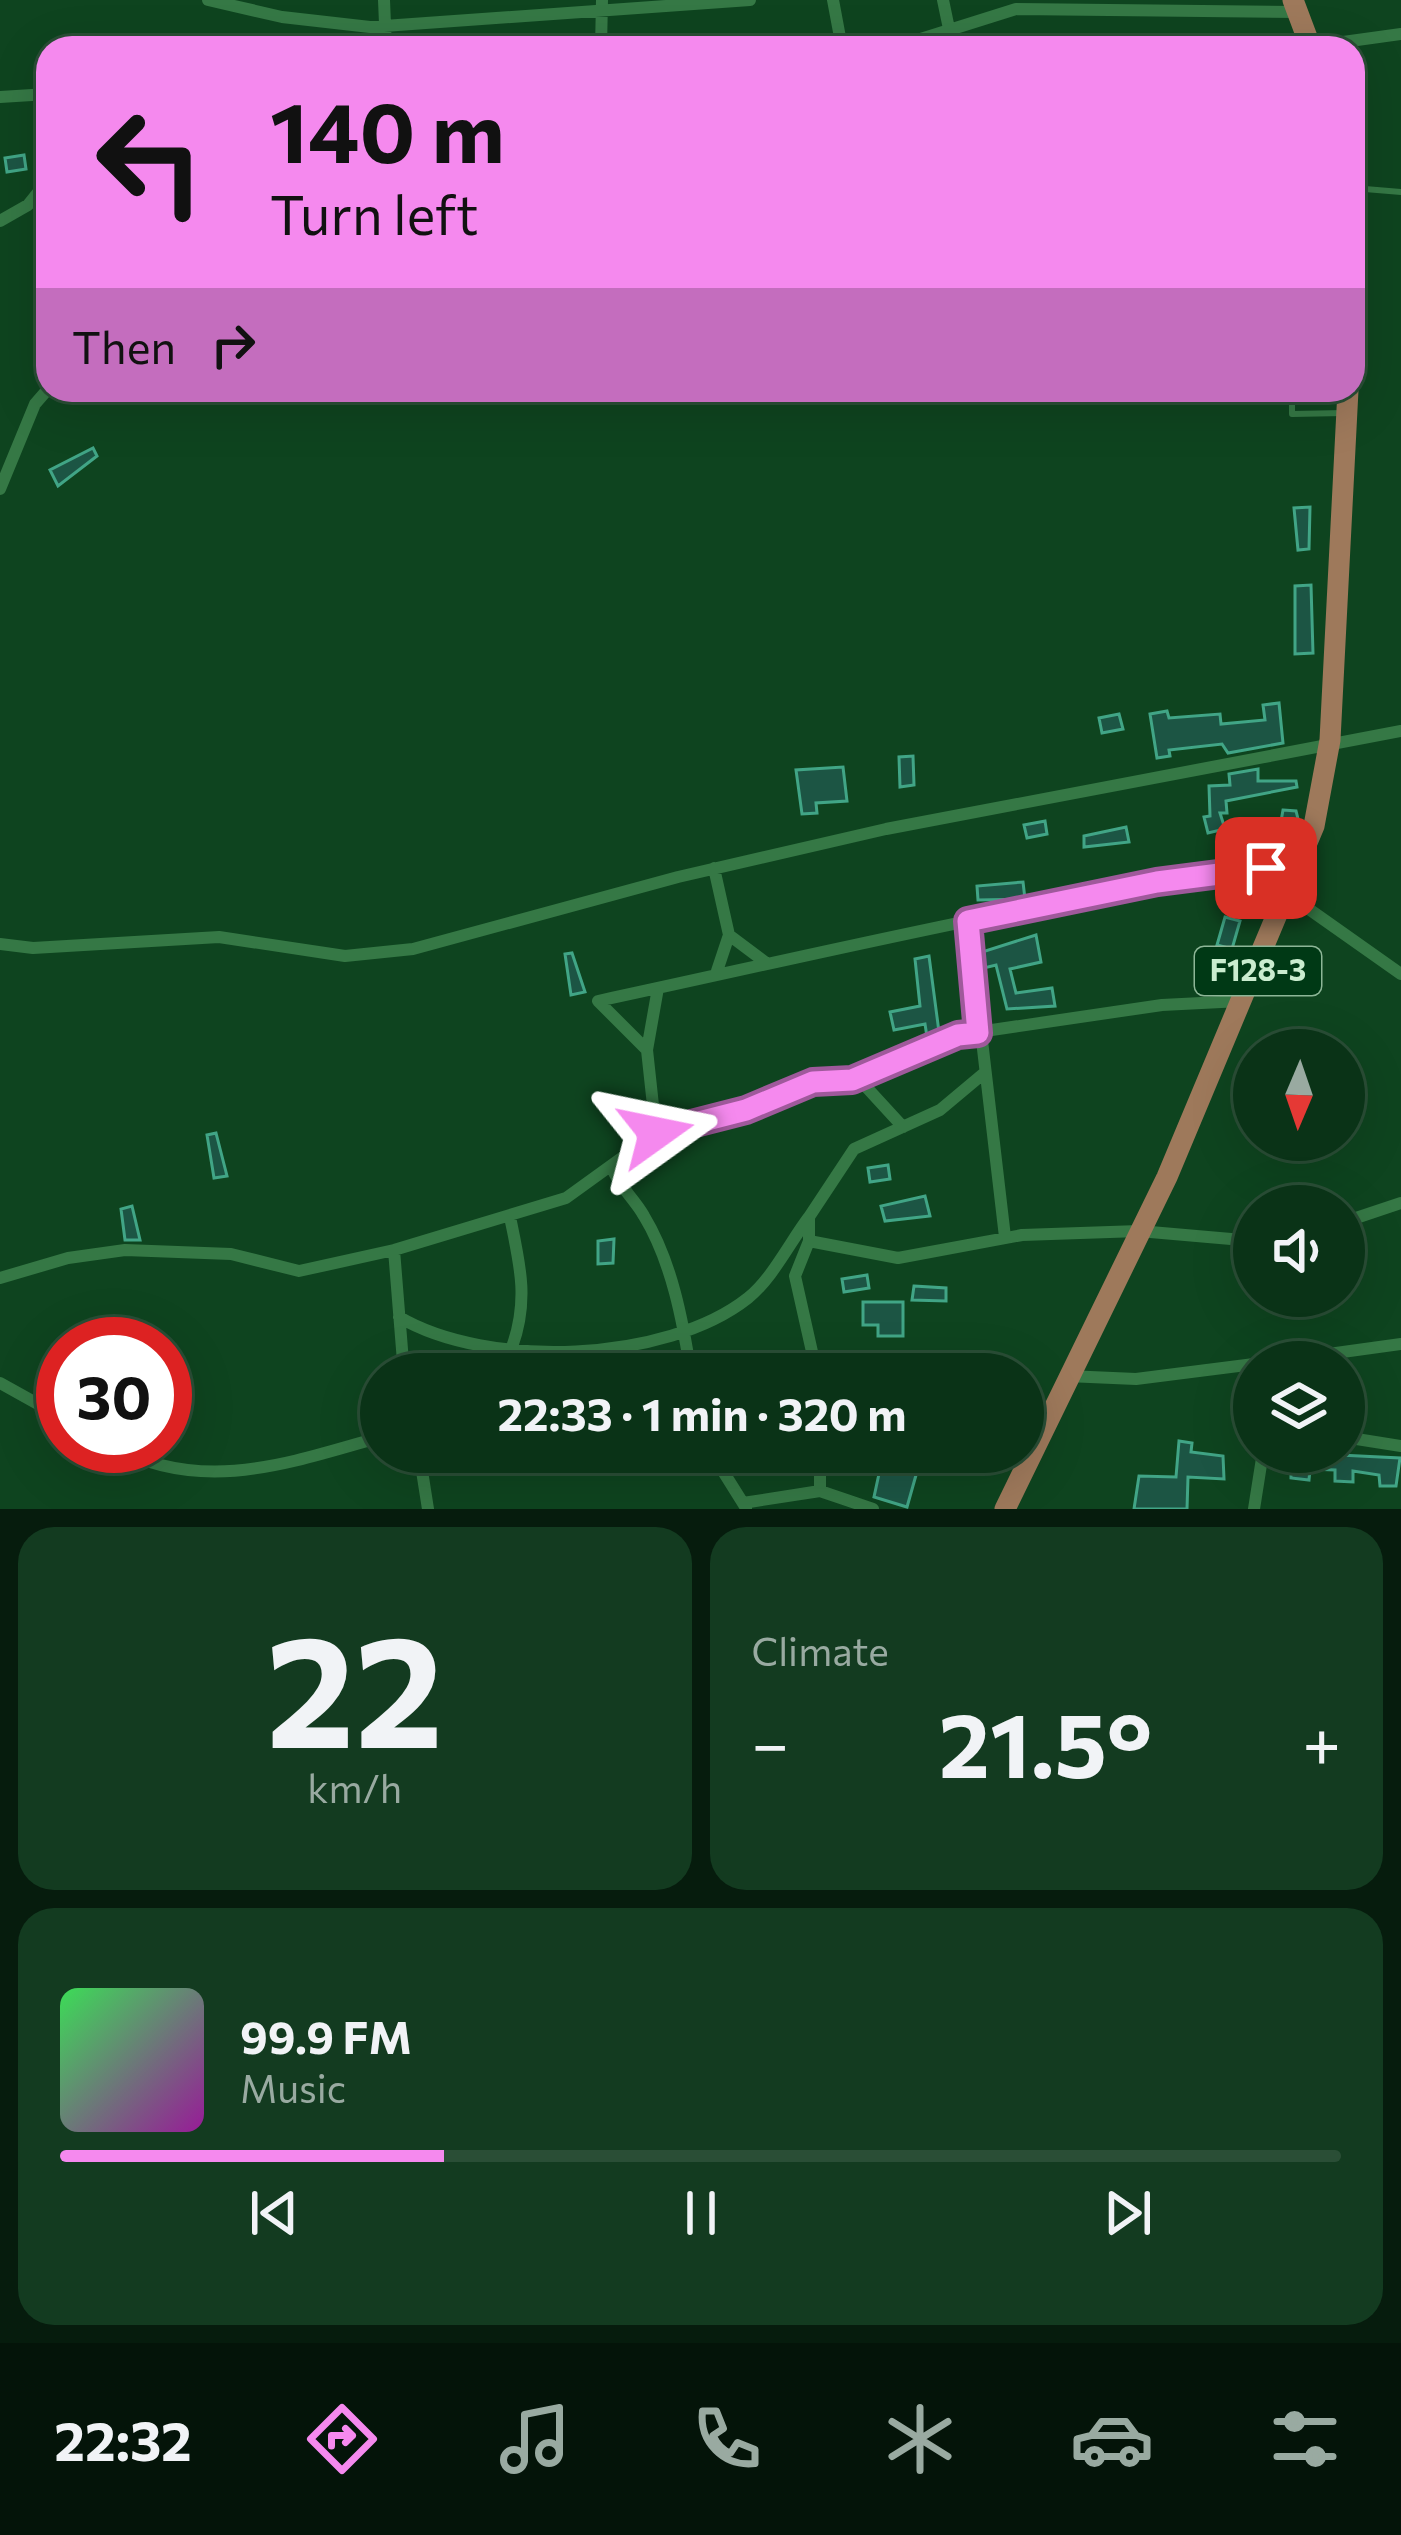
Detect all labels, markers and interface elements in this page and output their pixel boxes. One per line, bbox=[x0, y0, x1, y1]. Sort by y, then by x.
text: 140 m bbox=[270, 78, 505, 180]
icon: left bbox=[72, 84, 228, 240]
text: Turn left bbox=[270, 180, 478, 246]
icon: right bbox=[200, 312, 266, 378]
text: Then bbox=[72, 318, 176, 373]
pin bbox=[1215, 817, 1317, 919]
icon: arrive bbox=[1233, 835, 1299, 901]
road number: F128-3 bbox=[1195, 947, 1321, 995]
north arrow bbox=[1233, 1029, 1365, 1161]
map controls bbox=[1233, 1029, 1365, 1473]
position arrow bbox=[593, 1070, 719, 1196]
button: sound bbox=[1233, 1185, 1365, 1317]
speed limit sign: 30 bbox=[36, 1317, 192, 1473]
button: layers bbox=[1233, 1341, 1365, 1473]
text: 22:33 · 1 min · 320 m bbox=[497, 1385, 907, 1440]
text: 22 bbox=[266, 1589, 444, 1780]
text: Climate bbox=[752, 1626, 889, 1674]
text: 21.5° bbox=[939, 1686, 1152, 1797]
text: − bbox=[752, 1701, 789, 1782]
text: + bbox=[1302, 1701, 1341, 1782]
text: km/h bbox=[307, 1763, 402, 1811]
text: 99.9 FM bbox=[240, 2008, 412, 2063]
text: Music bbox=[240, 2063, 346, 2111]
icon: previous bbox=[241, 2180, 307, 2246]
icon: pause bbox=[668, 2180, 734, 2246]
icon: next bbox=[1095, 2180, 1161, 2246]
icon: directions bbox=[300, 2397, 384, 2481]
icon: music bbox=[493, 2397, 577, 2481]
icon: phone bbox=[685, 2397, 769, 2481]
icon: climate bbox=[878, 2397, 962, 2481]
icon: car bbox=[1070, 2397, 1154, 2481]
icon: filters bbox=[1263, 2397, 1347, 2481]
text: 22:32 bbox=[54, 2406, 192, 2472]

